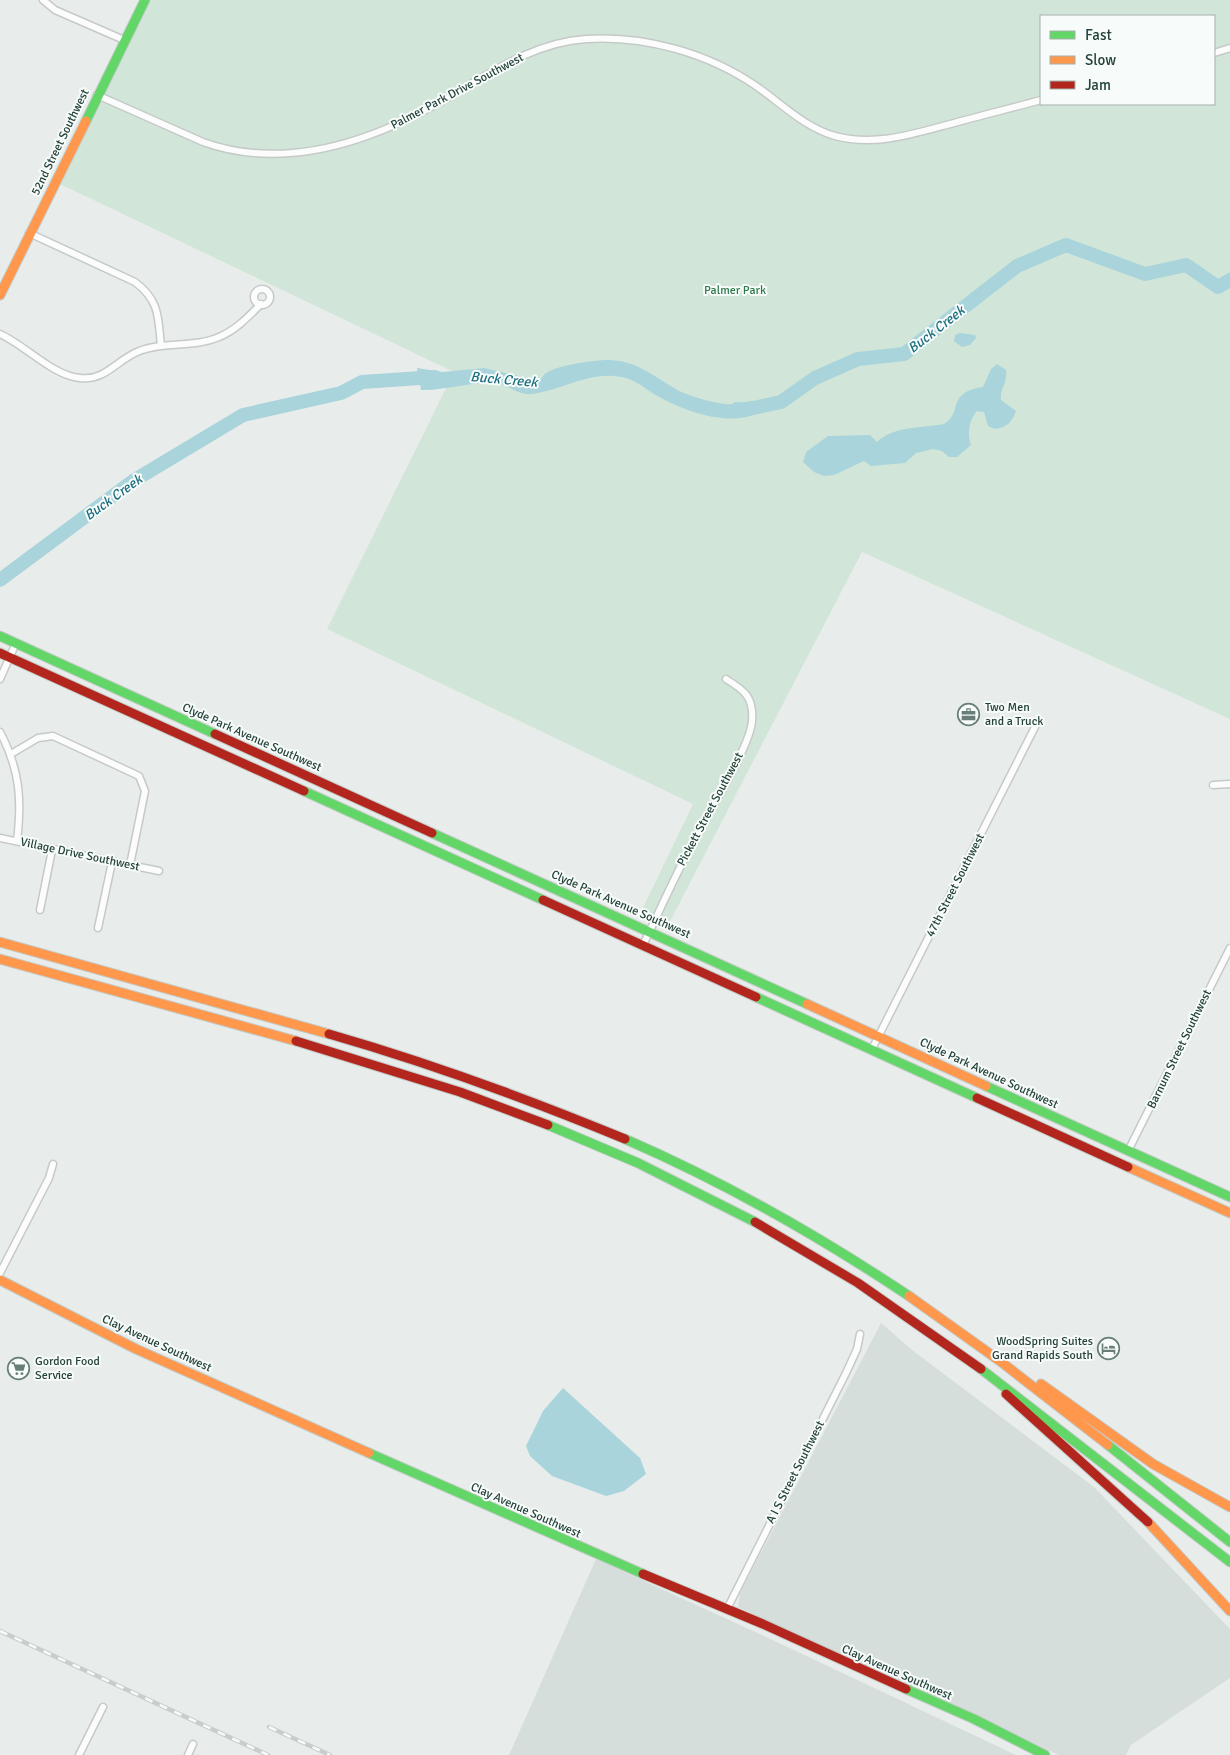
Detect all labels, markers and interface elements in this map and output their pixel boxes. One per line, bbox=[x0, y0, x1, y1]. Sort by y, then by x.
legend bbox=[1040, 15, 1215, 105]
text: Fast bbox=[1085, 26, 1112, 44]
street label: Palmer Park Drive Southwest bbox=[388, 50, 526, 133]
text: Slow bbox=[1085, 51, 1116, 69]
text: Jam bbox=[1085, 76, 1111, 94]
street label: 52nd Street Southwest bbox=[28, 87, 93, 198]
park label: Palmer Park bbox=[704, 283, 766, 298]
water label: Buck Creek bbox=[905, 301, 970, 357]
water label: Buck Creek bbox=[470, 368, 540, 391]
water label: Buck Creek bbox=[81, 470, 147, 524]
street label: Clyde Park Avenue Southwest bbox=[180, 700, 324, 775]
place label: Two Men and a Truck bbox=[985, 700, 1043, 729]
office icon: Two Men and a Truck bbox=[957, 702, 981, 726]
street label: Pickett Street Southwest bbox=[674, 750, 747, 869]
street label: 47th Street Southwest bbox=[923, 831, 988, 940]
street label: Village Drive Southwest bbox=[19, 835, 141, 874]
street label: Clyde Park Avenue Southwest bbox=[549, 867, 693, 942]
street label: Barnum Street Southwest bbox=[1144, 987, 1215, 1111]
street label: Clyde Park Avenue Southwest bbox=[917, 1035, 1060, 1112]
street label: Clay Avenue Southwest bbox=[100, 1311, 214, 1375]
place label: WoodSpring Suites Grand Rapids South bbox=[992, 1334, 1093, 1363]
hotel icon: WoodSpring Suites Grand Rapids South bbox=[1097, 1336, 1121, 1360]
place label: Gordon Food Service bbox=[35, 1354, 100, 1383]
supermarket icon: Gordon Food Service bbox=[7, 1356, 31, 1380]
street label: A I S Street Southwest bbox=[763, 1418, 828, 1526]
street label: Clay Avenue Southwest bbox=[468, 1479, 583, 1542]
street label: Clay Avenue Southwest bbox=[839, 1641, 954, 1704]

